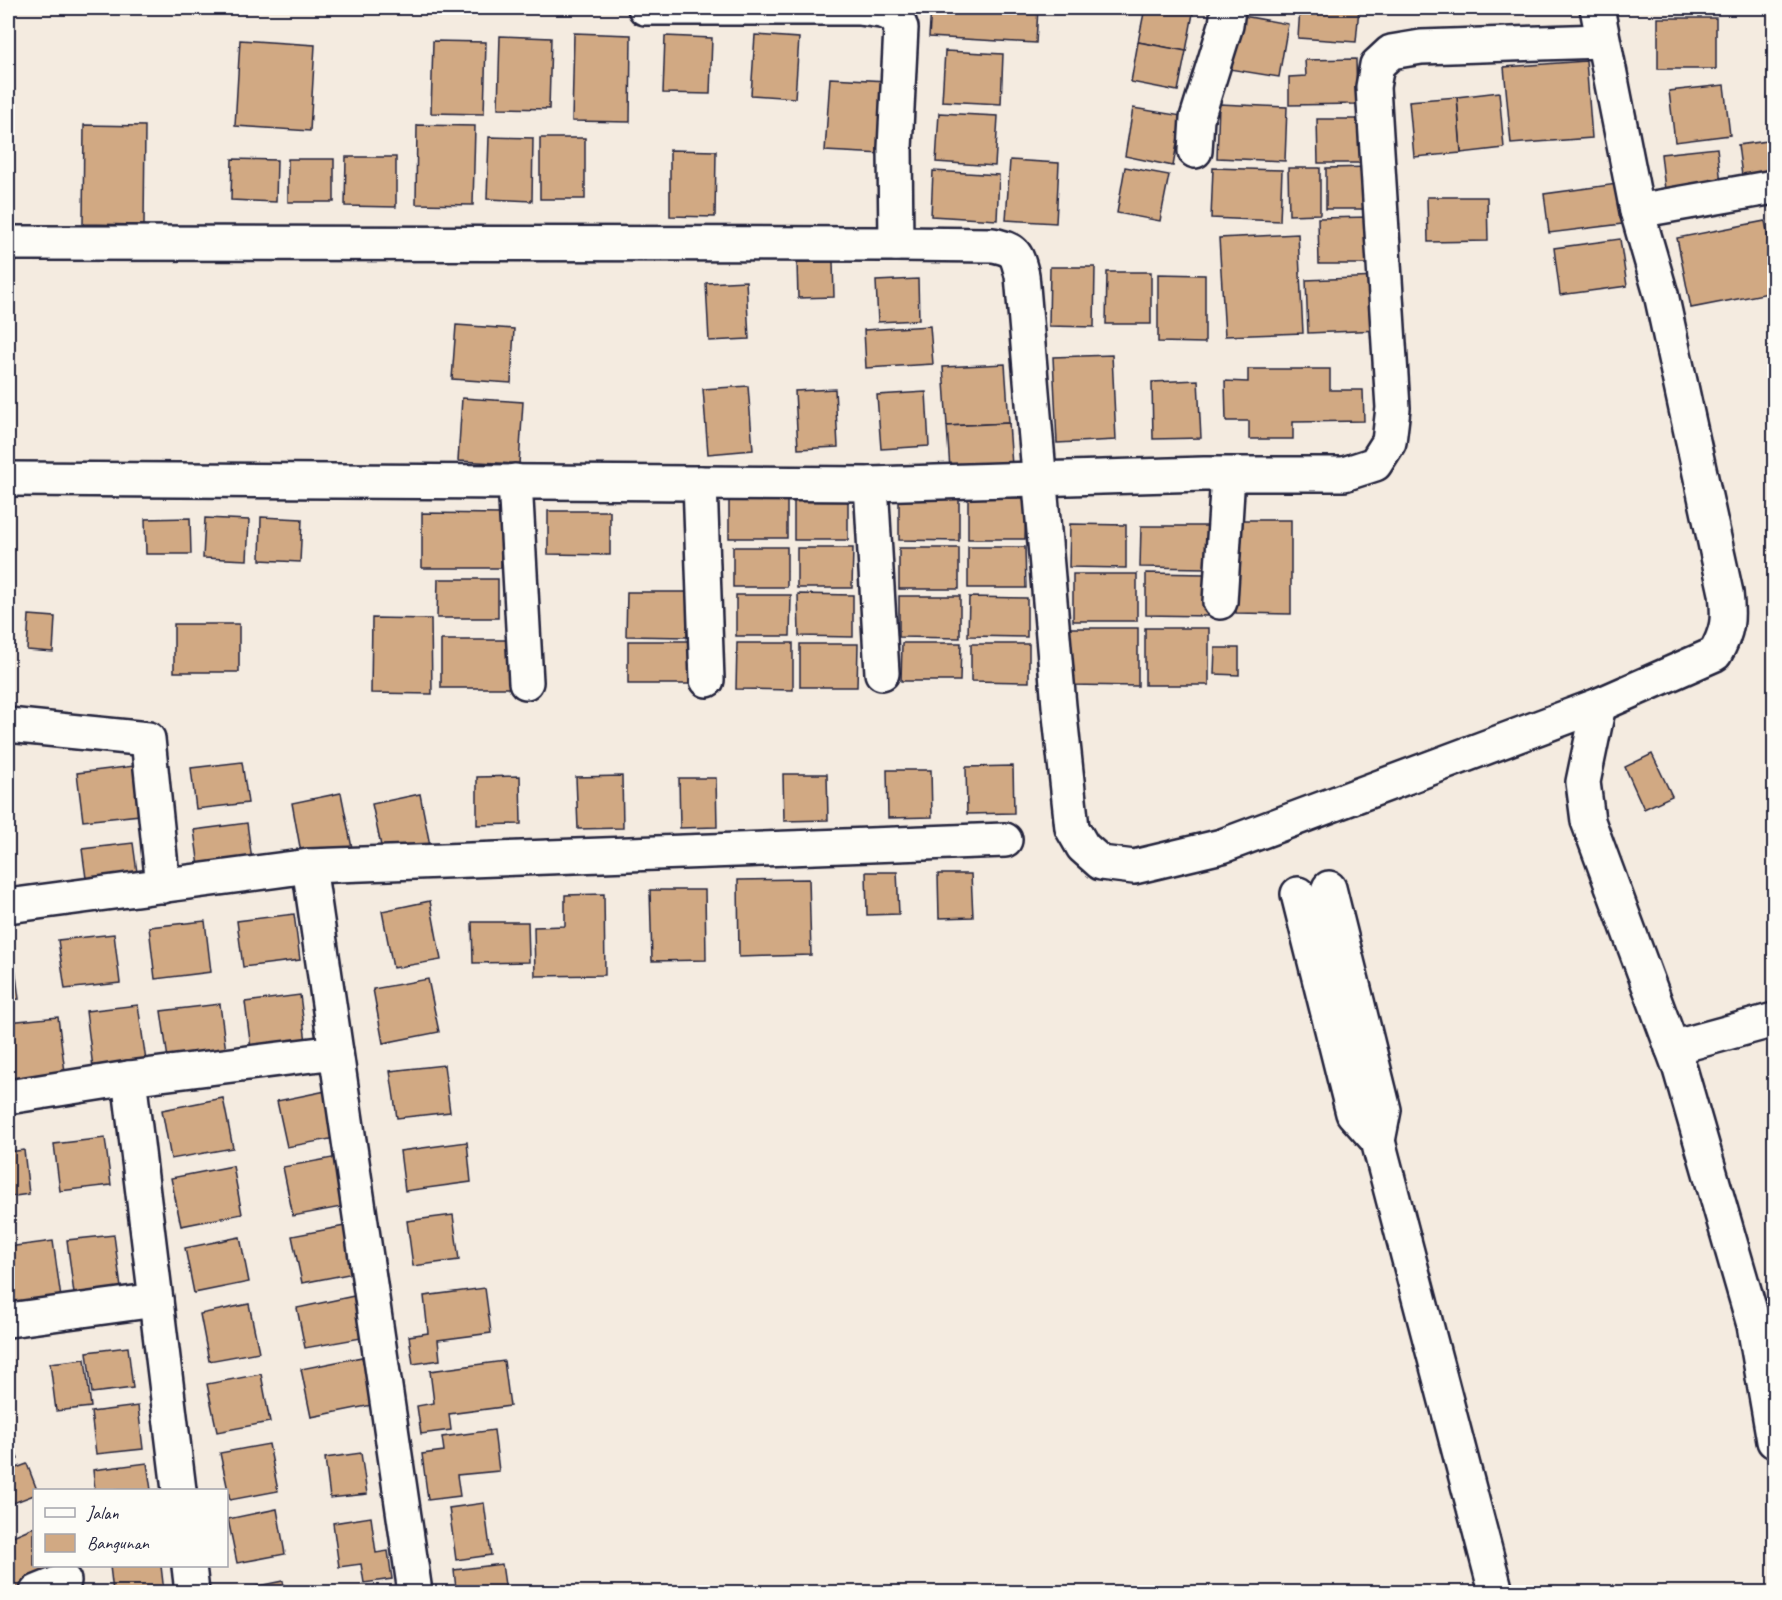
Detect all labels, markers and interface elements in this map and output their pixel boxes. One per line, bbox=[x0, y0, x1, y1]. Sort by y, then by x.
legend bbox=[33, 1489, 228, 1567]
text: Jalan bbox=[86, 1502, 119, 1524]
text: Bangunan bbox=[87, 1532, 150, 1554]

